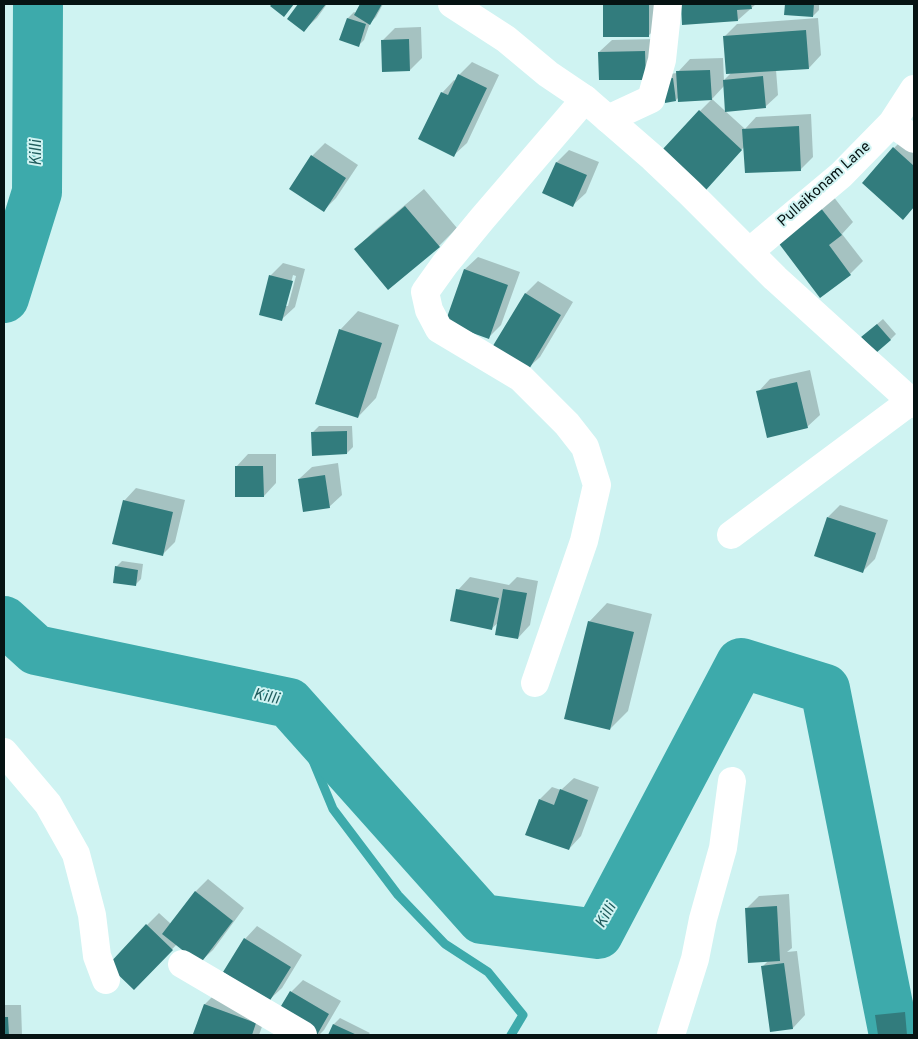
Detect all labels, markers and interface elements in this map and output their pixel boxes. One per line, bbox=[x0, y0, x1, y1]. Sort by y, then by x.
street label: Pullaikonam Lane bbox=[775, 138, 875, 232]
water label: Killi bbox=[28, 140, 48, 166]
water label: Killi bbox=[251, 686, 281, 710]
water label: Killi bbox=[592, 900, 622, 932]

